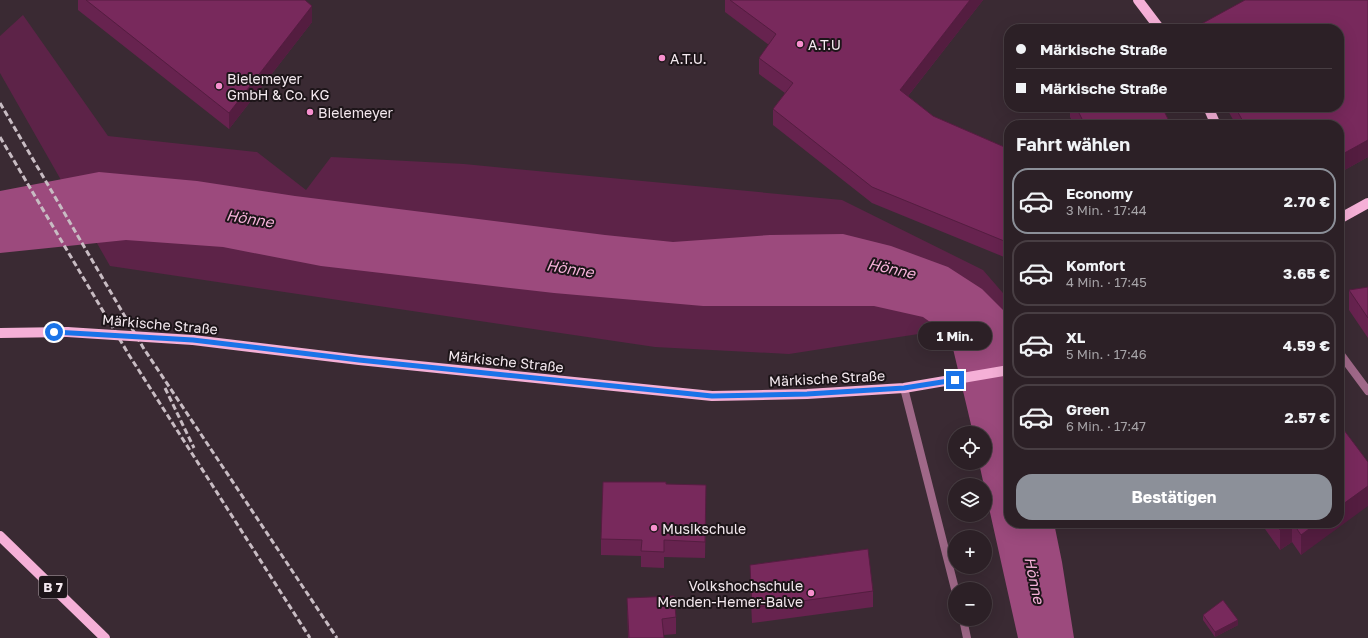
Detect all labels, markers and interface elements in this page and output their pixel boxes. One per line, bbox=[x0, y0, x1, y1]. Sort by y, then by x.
place label: A.T.U bbox=[808, 36, 841, 53]
marker: A.T.U bbox=[795, 39, 805, 49]
text: Märkische Straße bbox=[1040, 40, 1167, 58]
place label: A.T.U. bbox=[670, 50, 707, 67]
marker: A.T.U. bbox=[657, 53, 667, 63]
place label: Bielemeyer GmbH & Co. KG bbox=[227, 70, 330, 103]
text: Märkische Straße bbox=[1040, 79, 1167, 97]
marker: Bielemeyer GmbH & Co. KG bbox=[214, 81, 224, 91]
place label: Bielemeyer bbox=[318, 104, 394, 121]
marker: Bielemeyer bbox=[305, 107, 315, 117]
text: Fahrt wählen bbox=[1016, 133, 1130, 155]
icon: car bbox=[1018, 183, 1054, 219]
text: Economy bbox=[1066, 184, 1133, 202]
text: 2.70 € bbox=[1284, 192, 1330, 210]
text: 3 Min. · 17:44 bbox=[1066, 202, 1147, 218]
water label: Hönne bbox=[225, 205, 276, 231]
water label: Hönne bbox=[867, 254, 918, 282]
water label: Hönne bbox=[545, 255, 596, 281]
icon: car bbox=[1018, 255, 1054, 291]
text: Komfort bbox=[1066, 256, 1125, 274]
text: 3.65 € bbox=[1283, 264, 1330, 282]
text: 4 Min. · 17:45 bbox=[1066, 274, 1147, 290]
street label: Märkische Straße bbox=[101, 310, 219, 338]
callout: 1 Min. bbox=[918, 322, 992, 350]
route start bbox=[45, 323, 63, 341]
icon: car bbox=[1018, 327, 1054, 363]
text: 1 Min. bbox=[936, 328, 974, 344]
text: XL bbox=[1066, 328, 1085, 346]
text: 4.59 € bbox=[1283, 336, 1330, 354]
street label: Märkische Straße bbox=[447, 346, 565, 376]
text: 5 Min. · 17:46 bbox=[1066, 346, 1147, 362]
street label: Märkische Straße bbox=[769, 366, 885, 390]
route end bbox=[946, 371, 964, 389]
icon: car bbox=[1018, 399, 1054, 435]
text: Green bbox=[1066, 400, 1109, 418]
text: 2.57 € bbox=[1284, 408, 1330, 426]
text: 6 Min. · 17:47 bbox=[1066, 418, 1146, 434]
map controls bbox=[948, 426, 992, 626]
button: locate bbox=[948, 426, 992, 470]
button: Bestätigen bbox=[1016, 474, 1332, 520]
button: layers bbox=[948, 478, 992, 522]
place label: Musikschule bbox=[662, 520, 746, 537]
marker: Musikschule bbox=[649, 523, 659, 533]
button: + bbox=[948, 530, 992, 574]
water label: Hönne bbox=[1021, 555, 1049, 606]
road number: B 7 bbox=[39, 576, 67, 598]
place label: Volkshochschule Menden-Hemer-Balve bbox=[657, 577, 803, 610]
button: − bbox=[948, 582, 992, 626]
marker: Volkshochschule Menden-Hemer-Balve bbox=[806, 588, 816, 598]

